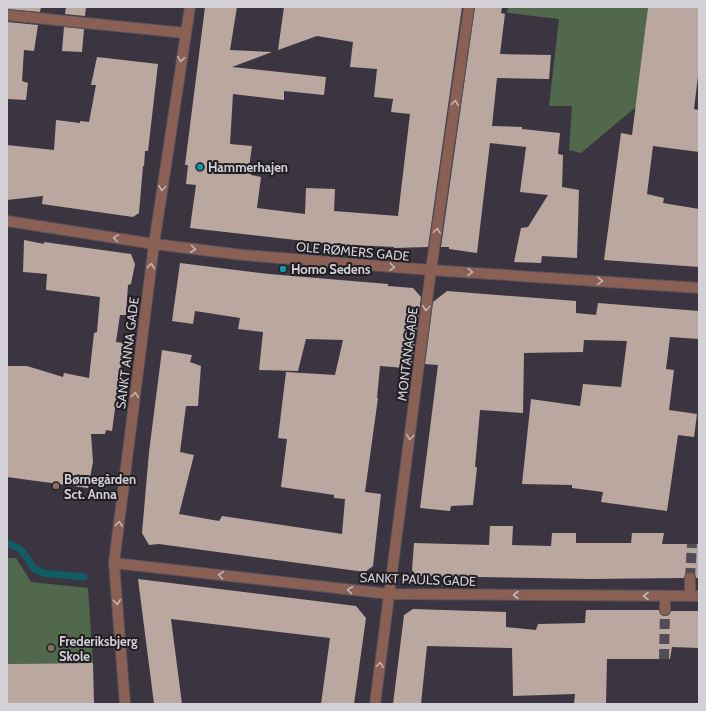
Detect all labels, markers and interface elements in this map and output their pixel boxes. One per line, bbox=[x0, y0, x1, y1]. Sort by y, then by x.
one-way arrow bbox=[177, 56, 186, 62]
one-way arrow bbox=[450, 99, 459, 106]
place label: Hammerhajen bbox=[208, 159, 288, 175]
marker: Hammerhajen bbox=[195, 162, 205, 172]
one-way arrow bbox=[158, 185, 167, 191]
one-way arrow bbox=[432, 228, 441, 234]
one-way arrow bbox=[113, 234, 119, 243]
street label: OLE RØMERS GADE bbox=[296, 238, 410, 264]
one-way arrow bbox=[190, 244, 196, 253]
place label: Homo Sedens bbox=[291, 261, 371, 277]
one-way arrow bbox=[389, 262, 395, 271]
one-way arrow bbox=[146, 263, 155, 269]
marker: Homo Sedens bbox=[278, 264, 288, 274]
one-way arrow bbox=[467, 268, 473, 277]
one-way arrow bbox=[597, 277, 603, 286]
street label: SANKT ANNA GADE bbox=[112, 296, 142, 410]
one-way arrow bbox=[422, 305, 431, 312]
street label: MONTANAGADE bbox=[393, 306, 421, 402]
one-way arrow bbox=[130, 392, 139, 398]
one-way arrow bbox=[406, 434, 415, 440]
place label: Børnegården Sct. Anna bbox=[64, 471, 136, 502]
marker: Børnegården Sct. Anna bbox=[51, 481, 61, 491]
one-way arrow bbox=[114, 521, 123, 527]
street label: SANKT PAULS GADE bbox=[359, 569, 477, 589]
one-way arrow bbox=[218, 571, 224, 580]
one-way arrow bbox=[347, 586, 353, 595]
one-way arrow bbox=[513, 591, 519, 599]
one-way arrow bbox=[643, 592, 649, 600]
one-way arrow bbox=[113, 598, 122, 605]
place label: Frederiksbjerg Skole bbox=[59, 633, 138, 664]
marker: Frederiksbjerg Skole bbox=[46, 643, 56, 653]
one-way arrow bbox=[375, 662, 384, 668]

